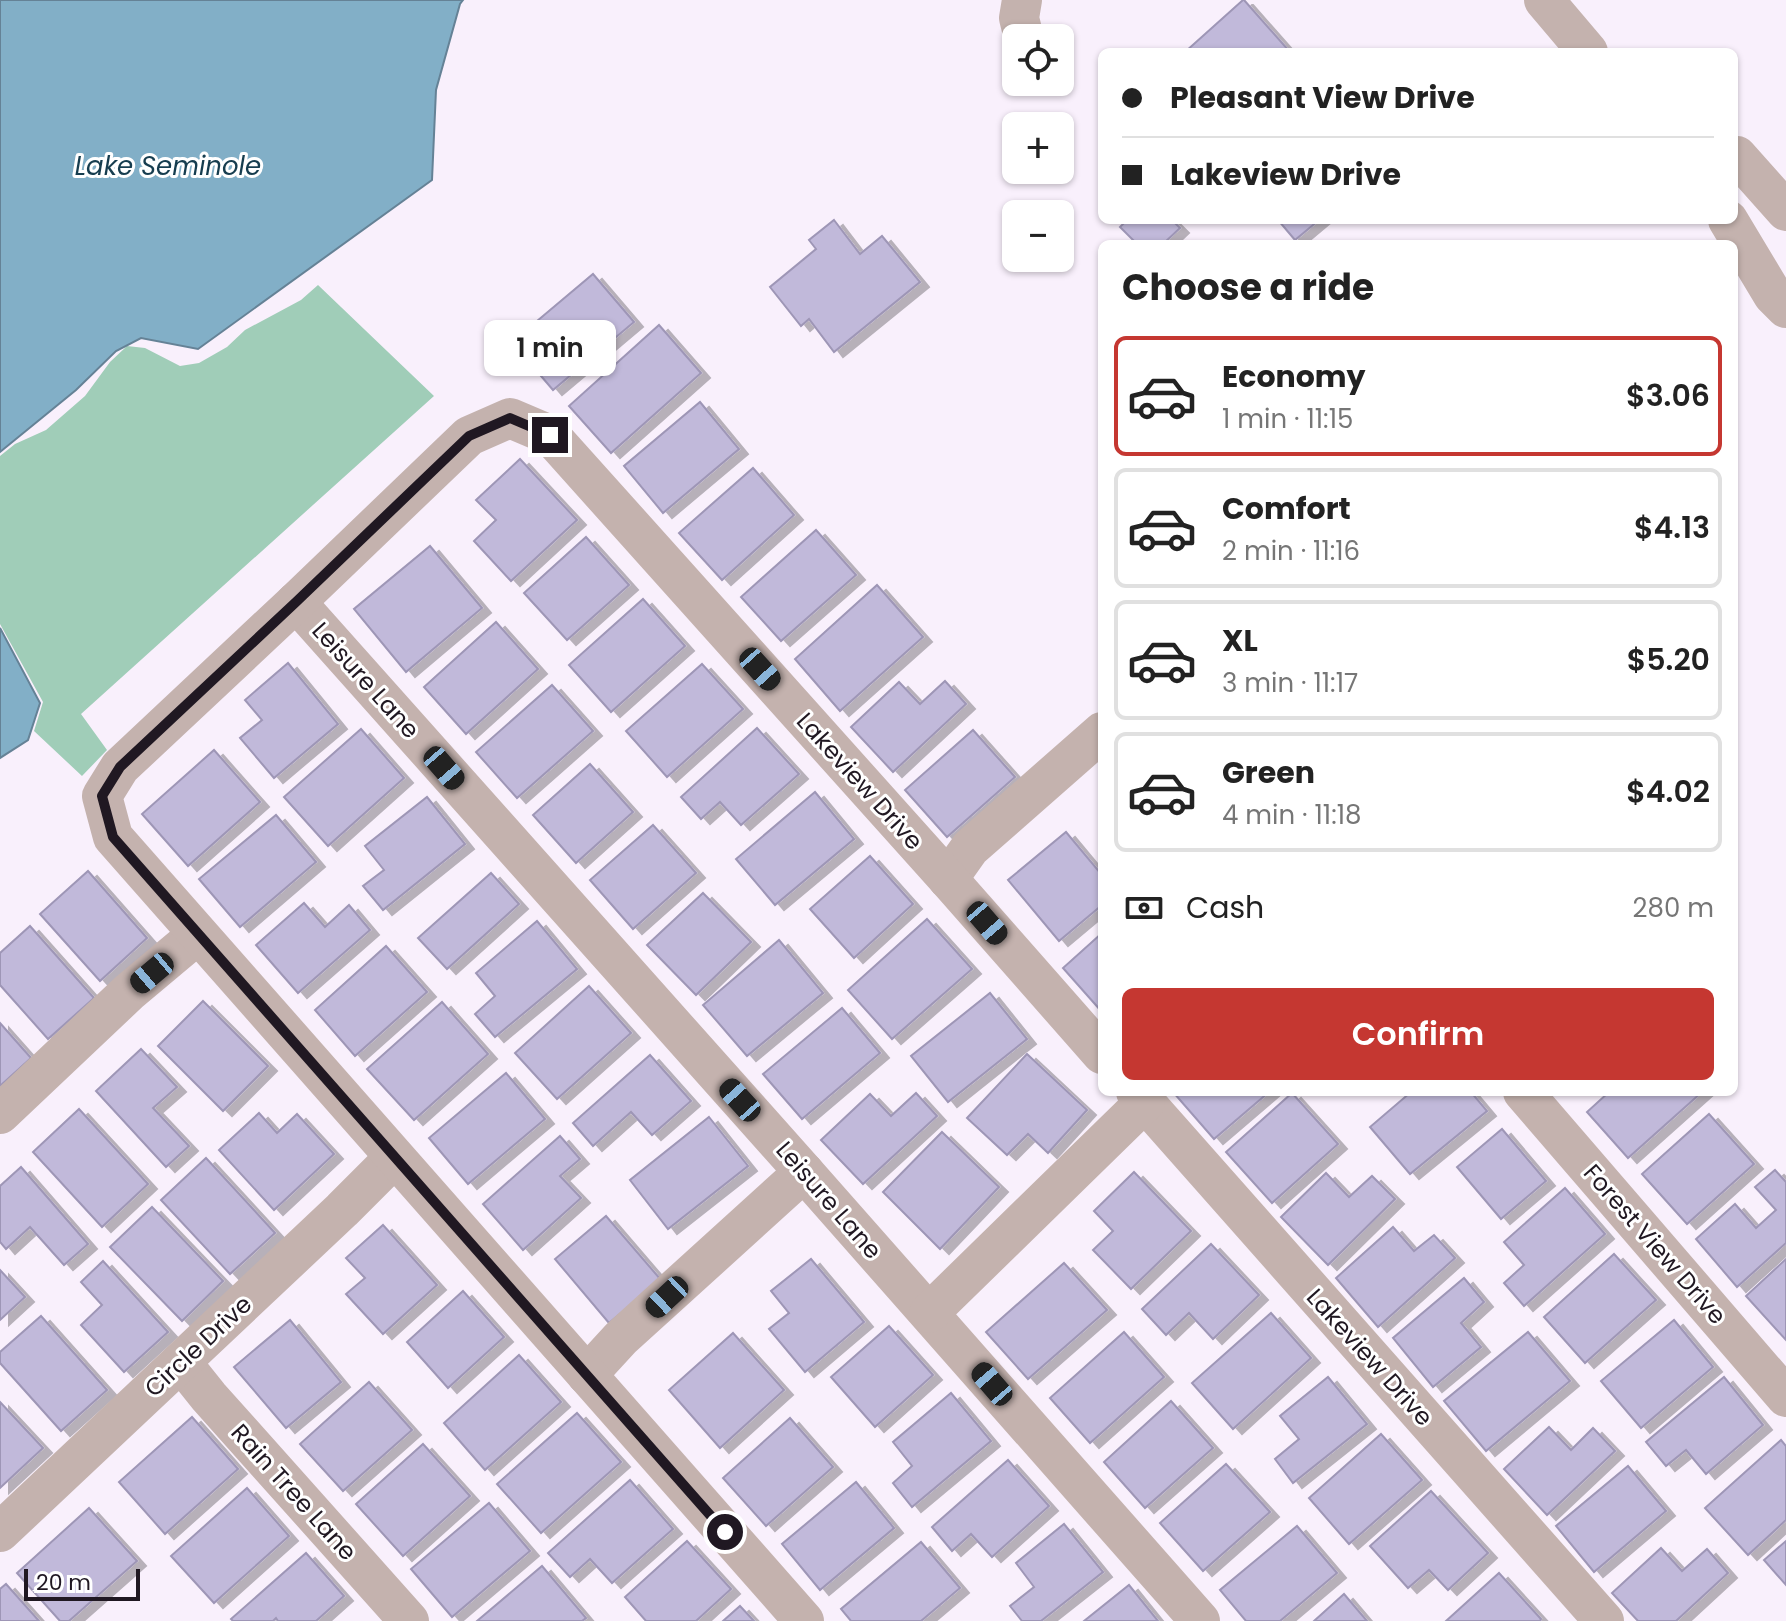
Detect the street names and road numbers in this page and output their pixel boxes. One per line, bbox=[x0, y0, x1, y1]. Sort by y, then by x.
street label: Leisure Lane bbox=[305, 615, 427, 745]
street label: Lakeview Drive bbox=[789, 705, 931, 857]
street label: Leisure Lane bbox=[769, 1134, 889, 1266]
street label: Forest View Drive bbox=[1576, 1157, 1734, 1331]
street label: Lakeview Drive bbox=[1299, 1281, 1441, 1433]
street label: Circle Drive bbox=[137, 1288, 259, 1404]
street label: Rain Tree Lane bbox=[224, 1417, 364, 1567]

